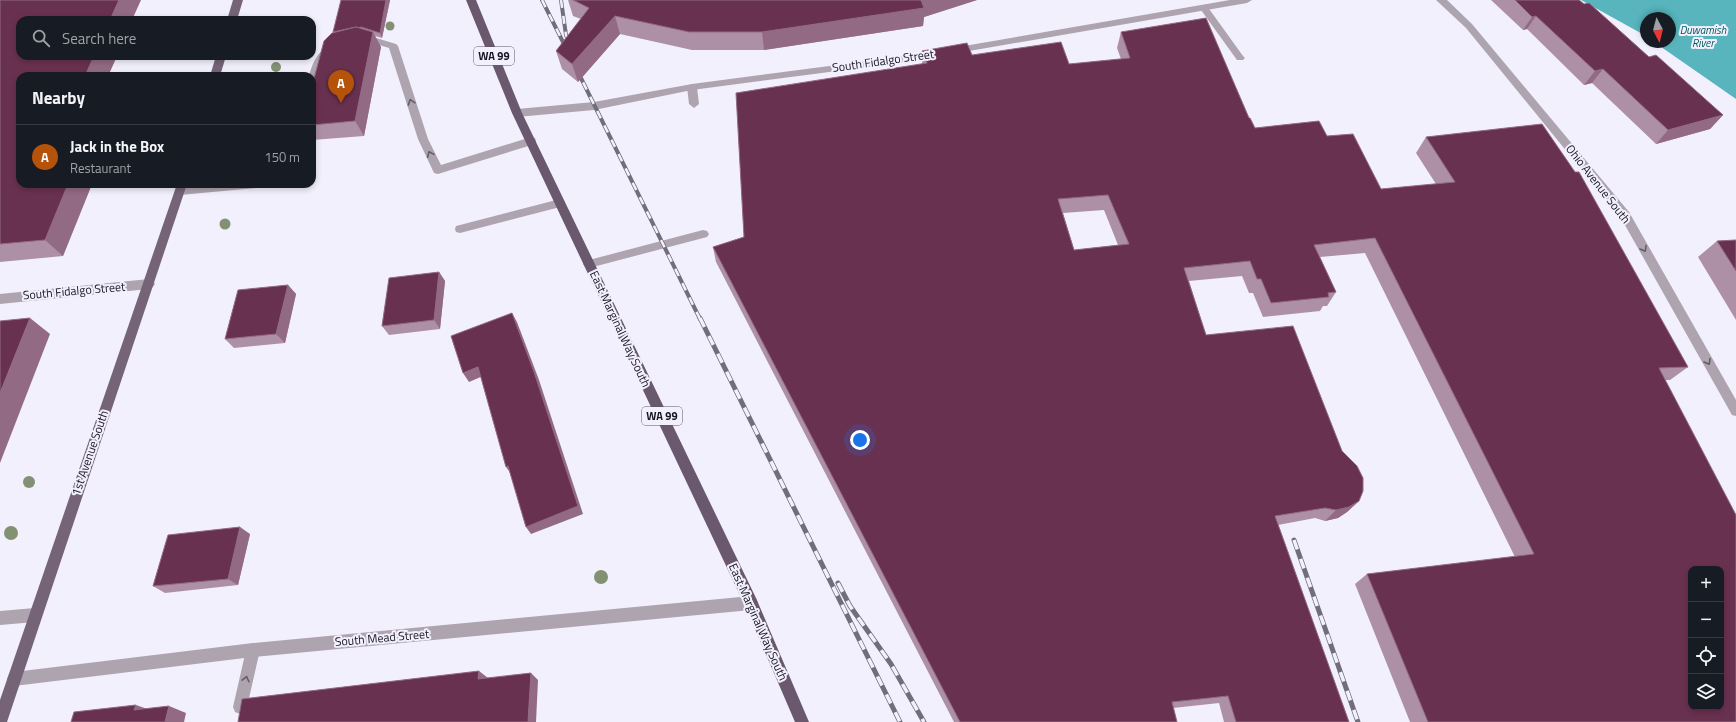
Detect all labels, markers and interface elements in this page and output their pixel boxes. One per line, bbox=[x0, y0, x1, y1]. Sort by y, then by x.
north arrow bbox=[1640, 12, 1676, 48]
search box bbox=[16, 16, 316, 60]
water label: Duwamish River bbox=[1680, 22, 1727, 51]
icon: search bbox=[30, 27, 52, 49]
text: Search here bbox=[62, 27, 136, 50]
street label: South Fidalgo Street bbox=[831, 44, 936, 77]
road number: WA 99 bbox=[474, 47, 514, 65]
pin: A bbox=[328, 70, 354, 103]
text: Nearby bbox=[32, 85, 85, 111]
one-way arrow bbox=[407, 98, 416, 105]
text: Jack in the Box bbox=[70, 135, 164, 158]
street label: Ohio Avenue South bbox=[1561, 140, 1635, 227]
text: A bbox=[41, 147, 49, 167]
text: 150 m bbox=[264, 147, 300, 167]
one-way arrow bbox=[427, 151, 435, 158]
text: Restaurant bbox=[70, 158, 131, 178]
one-way arrow bbox=[1639, 245, 1646, 252]
street label: East Marginal Way South bbox=[585, 267, 656, 390]
street label: South Fidalgo Street bbox=[22, 276, 127, 304]
one-way arrow bbox=[1704, 358, 1711, 365]
road number: WA 99 bbox=[642, 407, 682, 425]
street label: 1st Avenue South bbox=[66, 408, 113, 498]
your location bbox=[850, 430, 870, 450]
street label: East Marginal Way South bbox=[724, 560, 793, 683]
map controls bbox=[1688, 566, 1724, 710]
button: + bbox=[1688, 566, 1724, 602]
button: − bbox=[1688, 602, 1724, 638]
street label: South Mead Street bbox=[334, 624, 431, 651]
button: locate bbox=[1688, 638, 1724, 674]
button: layers bbox=[1688, 674, 1724, 710]
one-way arrow bbox=[242, 676, 250, 682]

